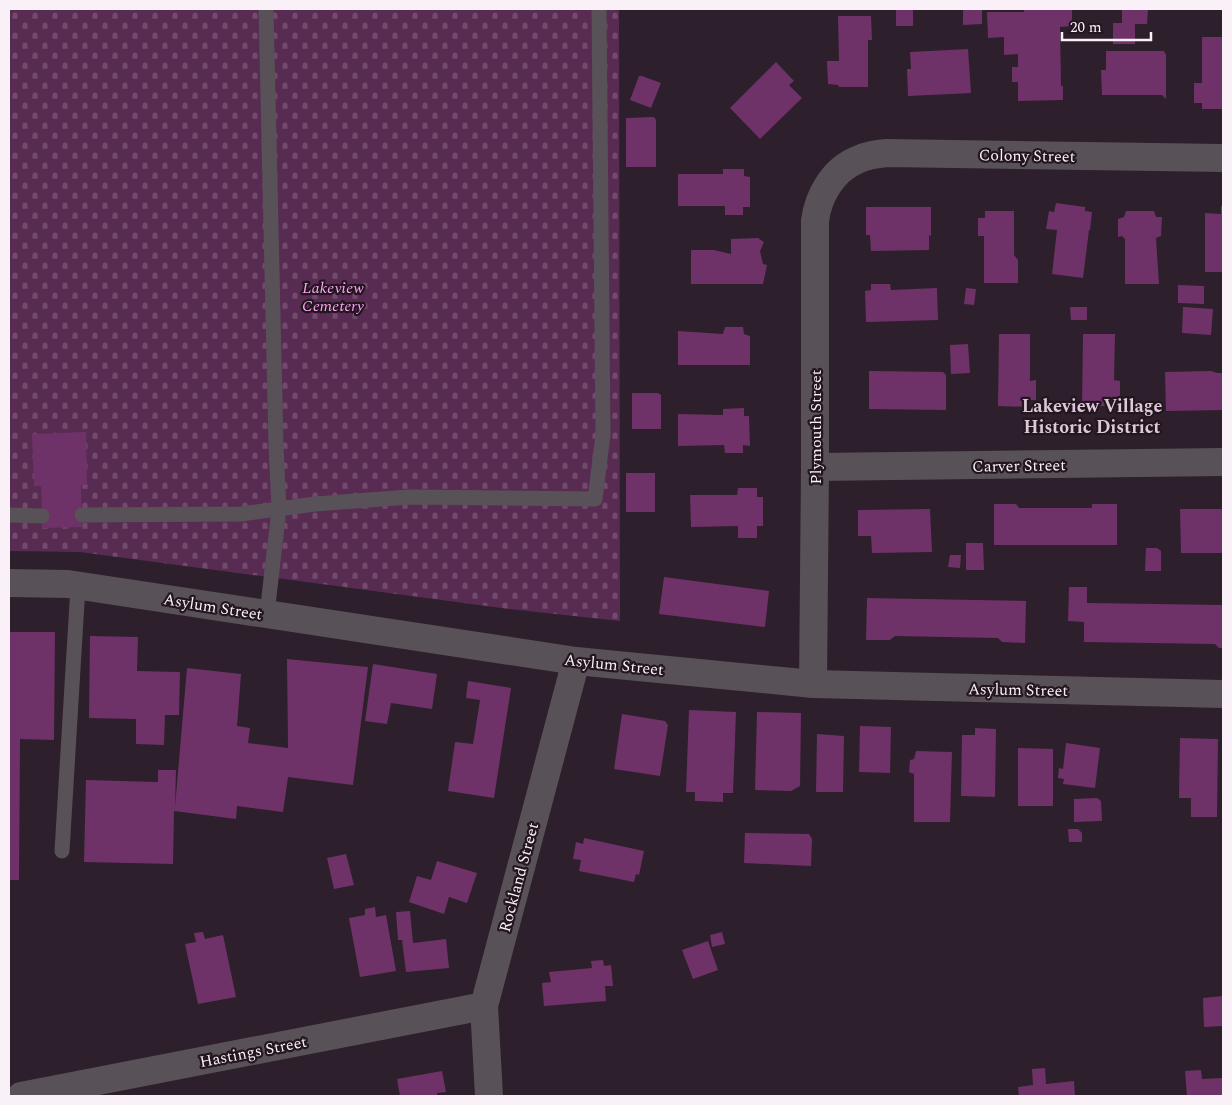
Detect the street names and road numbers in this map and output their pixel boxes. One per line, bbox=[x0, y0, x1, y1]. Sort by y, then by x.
street label: Colony Street bbox=[979, 143, 1076, 169]
street label: Plymouth Street bbox=[804, 369, 828, 484]
street label: Carver Street bbox=[972, 453, 1066, 479]
street label: Asylum Street bbox=[162, 587, 264, 627]
street label: Asylum Street bbox=[563, 648, 665, 682]
street label: Asylum Street bbox=[968, 677, 1068, 703]
street label: Rockland Street bbox=[493, 819, 545, 935]
street label: Hastings Street bbox=[197, 1030, 309, 1074]

